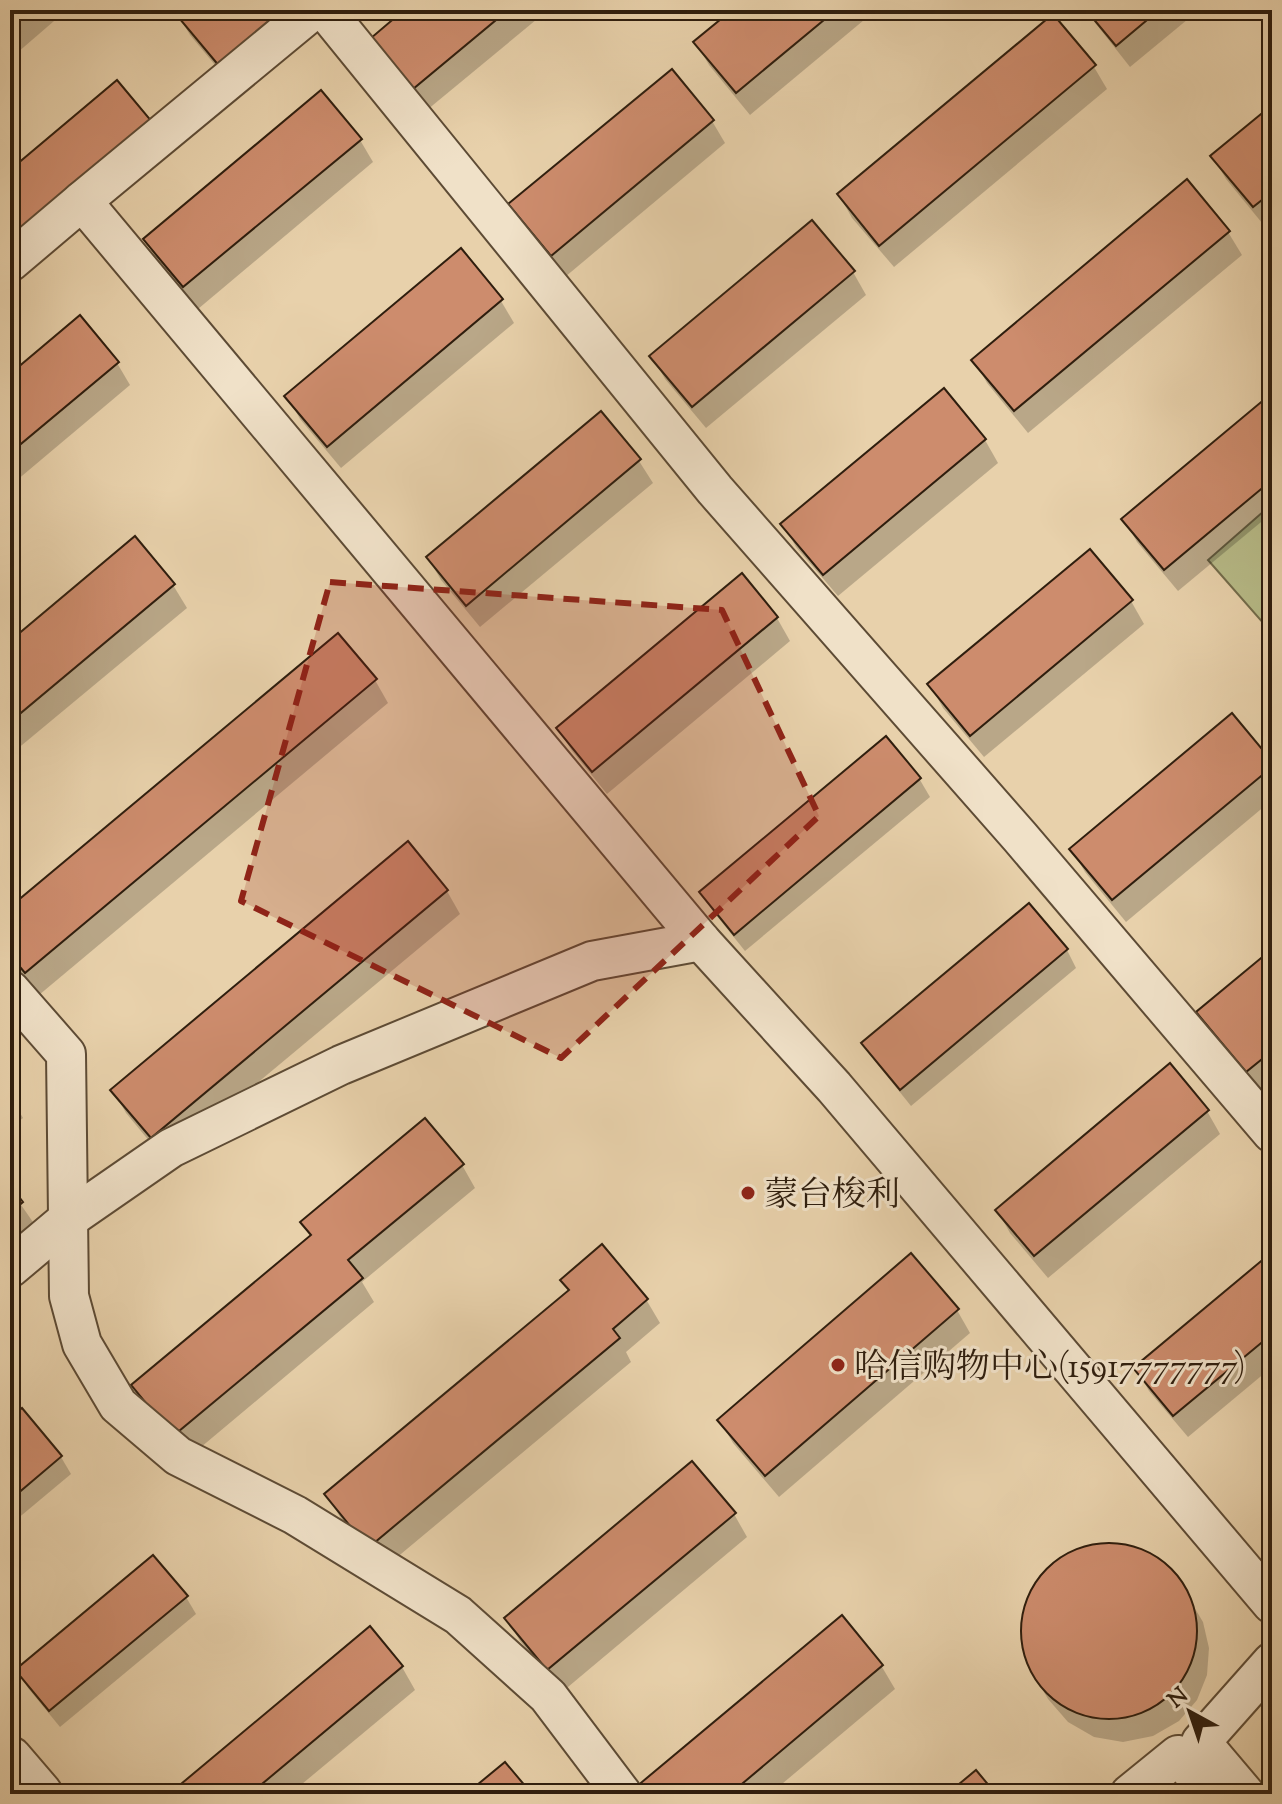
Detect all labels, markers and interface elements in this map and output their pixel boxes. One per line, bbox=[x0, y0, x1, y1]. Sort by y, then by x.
place label: 蒙台梭利 bbox=[764, 1172, 900, 1221]
marker: 蒙台梭利 bbox=[739, 1184, 757, 1202]
place label: 哈信购物中心(15917777777) bbox=[854, 1344, 1246, 1393]
marker: 哈信购物中心(15917777777) bbox=[829, 1356, 847, 1374]
north arrow bbox=[1150, 1672, 1230, 1752]
text: N bbox=[1162, 1681, 1196, 1717]

